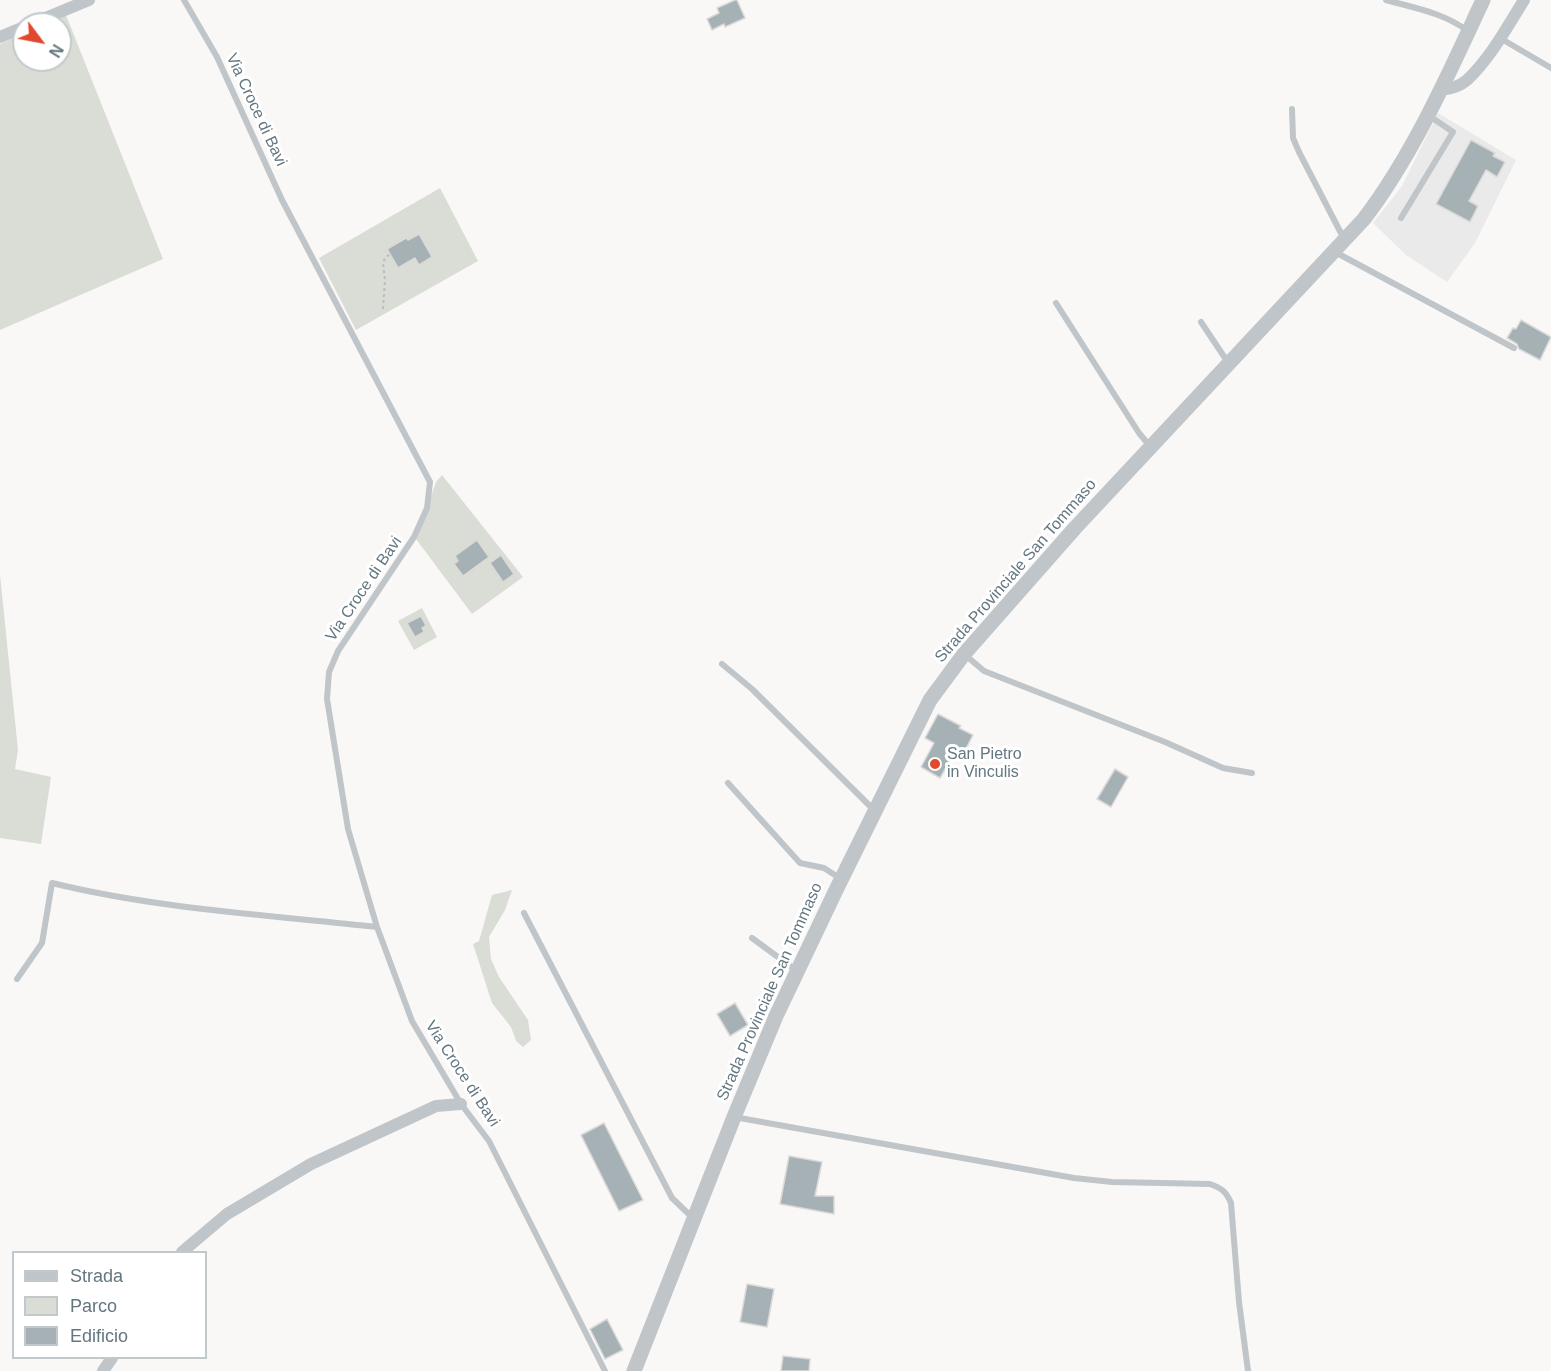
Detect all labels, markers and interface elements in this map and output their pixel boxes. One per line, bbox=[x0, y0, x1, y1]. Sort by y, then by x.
north arrow bbox=[12, 12, 72, 72]
text: N bbox=[46, 41, 66, 60]
street label: Via Croce di Bavi bbox=[221, 50, 291, 170]
street label: Strada Provinciale San Tommaso bbox=[931, 475, 1101, 667]
street label: Via Croce di Bavi bbox=[322, 533, 406, 645]
place label: San Pietro in Vinculis bbox=[947, 745, 1022, 783]
marker: San Pietro in Vinculis bbox=[928, 757, 942, 771]
street label: Strada Provinciale San Tommaso bbox=[713, 880, 827, 1104]
street label: Via Croce di Bavi bbox=[421, 1017, 503, 1131]
legend bbox=[12, 1251, 207, 1359]
text: Strada bbox=[70, 1266, 123, 1286]
text: Parco bbox=[70, 1296, 117, 1316]
text: Edificio bbox=[70, 1326, 128, 1346]

